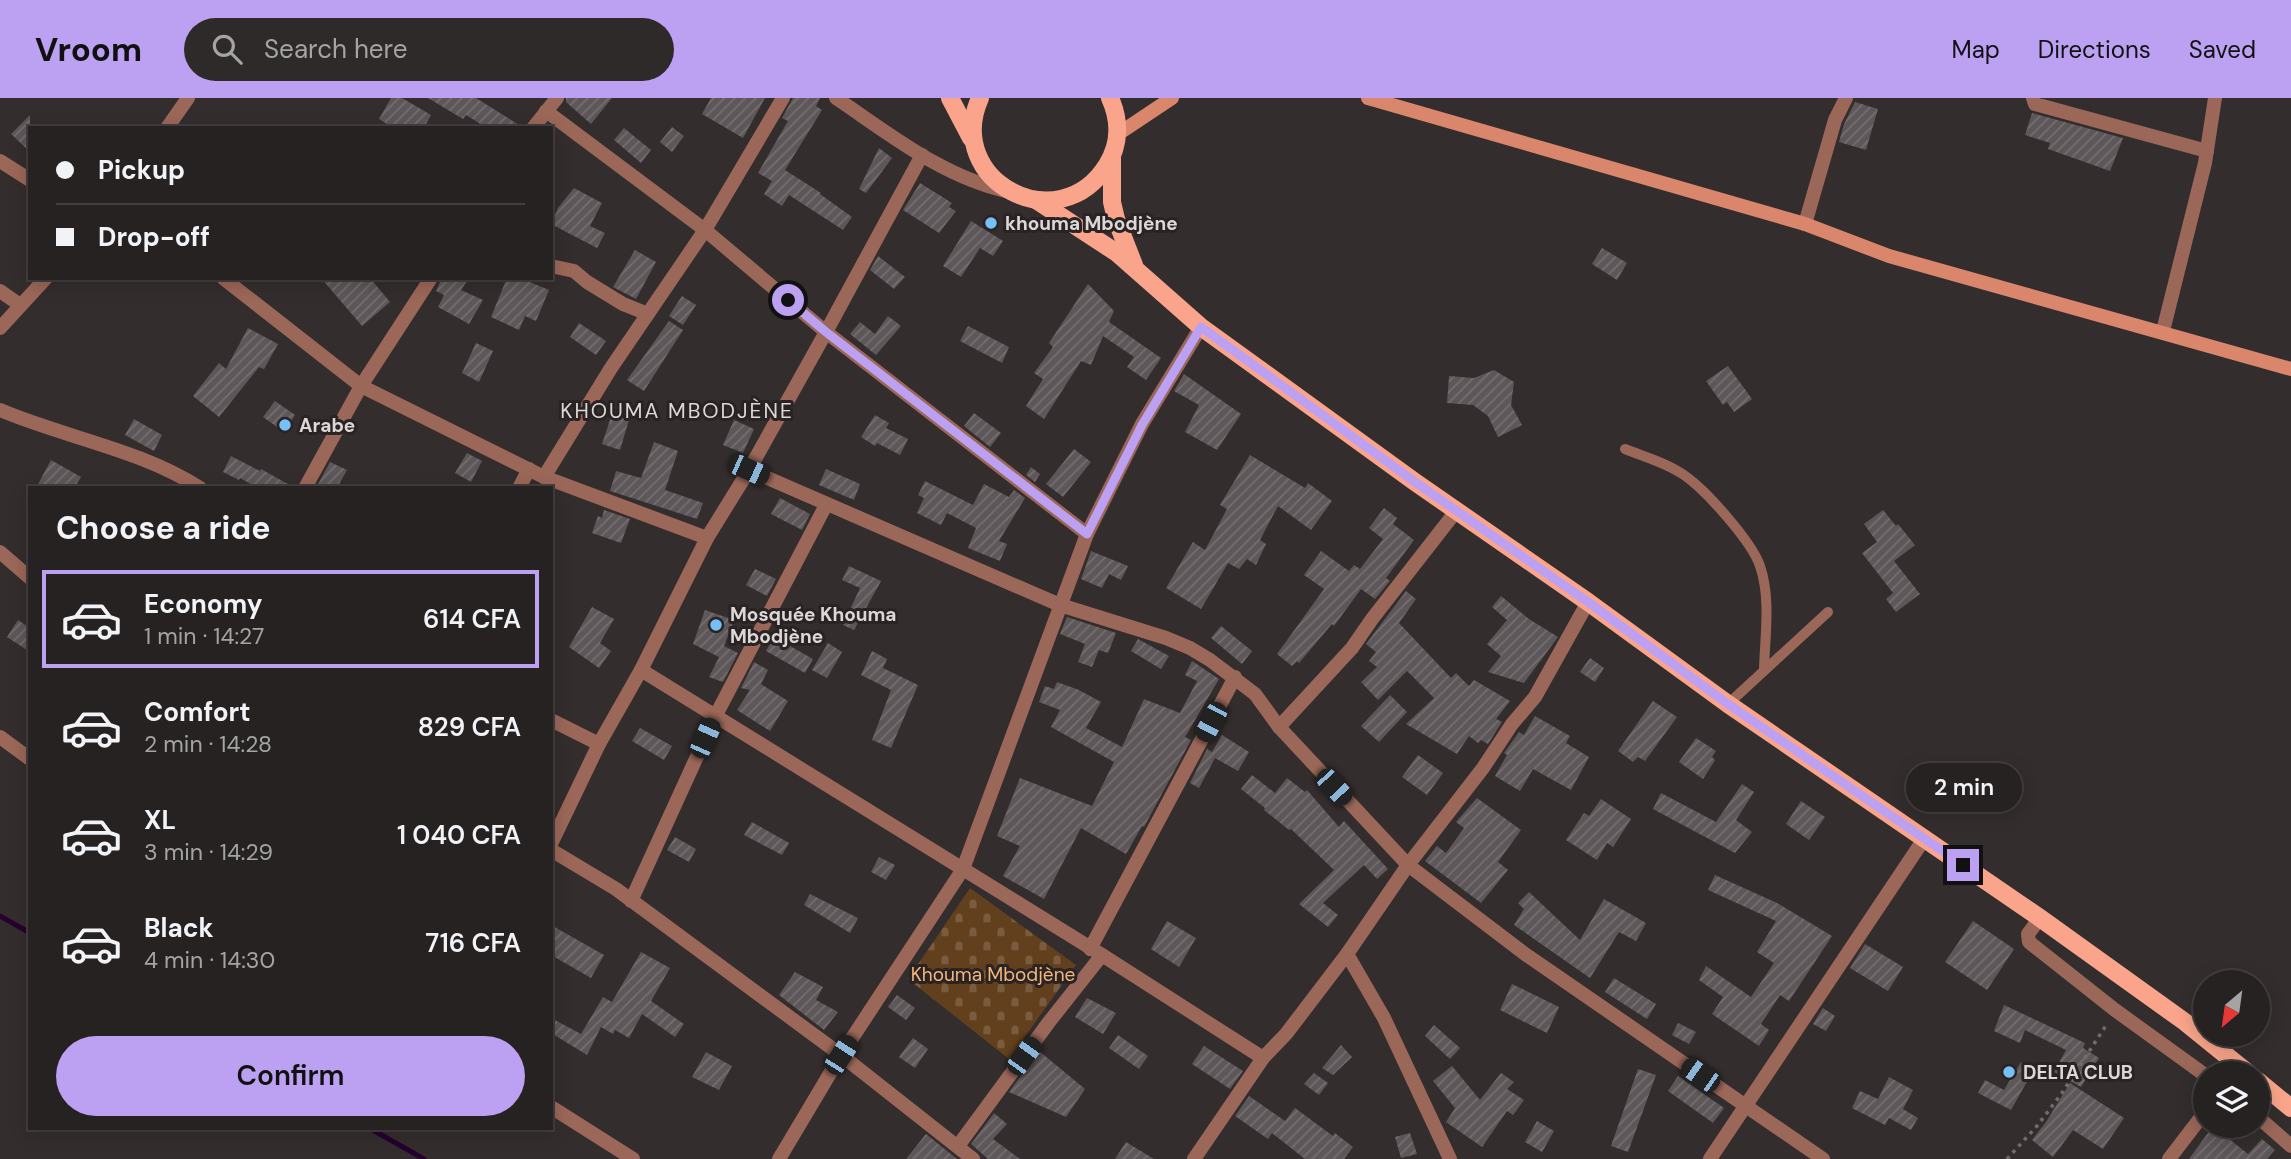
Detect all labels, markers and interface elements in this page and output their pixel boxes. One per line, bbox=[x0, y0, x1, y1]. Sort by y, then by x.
search box bbox=[184, 18, 674, 81]
text: Vroom bbox=[35, 28, 142, 71]
icon: search bbox=[208, 30, 246, 68]
text: Search here bbox=[264, 32, 408, 66]
text: Map bbox=[1952, 34, 2000, 65]
text: Directions bbox=[2038, 34, 2151, 65]
text: Saved bbox=[2189, 34, 2256, 65]
text: Pickup bbox=[98, 153, 185, 187]
place label: khouma Mbodjène bbox=[1005, 211, 1178, 236]
marker: khouma Mbodjène bbox=[983, 215, 999, 231]
text: Drop-off bbox=[98, 220, 210, 254]
route start bbox=[772, 284, 804, 316]
district label: KHOUMA MBODJÈNE bbox=[560, 397, 794, 425]
place label: Arabe bbox=[299, 413, 355, 438]
marker: Arabe bbox=[277, 417, 293, 433]
car bbox=[726, 452, 773, 488]
text: Choose a ride bbox=[56, 507, 271, 549]
text: Economy bbox=[144, 587, 262, 621]
icon: car bbox=[60, 588, 123, 651]
text: 614 CFA bbox=[423, 602, 521, 636]
place label: Mosquée Khouma Mbodjène bbox=[730, 602, 896, 649]
marker: Mosquée Khouma Mbodjène bbox=[708, 617, 724, 633]
text: 1 min · 14:27 bbox=[144, 621, 264, 651]
text: Comfort bbox=[144, 695, 250, 729]
icon: car bbox=[60, 696, 123, 759]
car bbox=[1192, 699, 1231, 745]
text: 829 CFA bbox=[418, 710, 521, 744]
car bbox=[687, 715, 724, 761]
text: 2 min · 14:28 bbox=[144, 729, 272, 759]
car bbox=[1312, 764, 1357, 810]
callout: 2 min bbox=[1905, 764, 2021, 812]
text: 2 min bbox=[1934, 772, 1994, 802]
text: XL bbox=[144, 803, 176, 837]
icon: car bbox=[60, 804, 123, 867]
text: 1 040 CFA bbox=[397, 818, 521, 852]
text: 3 min · 14:29 bbox=[144, 837, 273, 867]
route end bbox=[1947, 849, 1979, 881]
text: Black bbox=[144, 911, 214, 945]
icon: car bbox=[60, 912, 123, 975]
text: 716 CFA bbox=[425, 926, 521, 960]
text: 4 min · 14:30 bbox=[144, 945, 275, 975]
park label: Khouma Mbodjène bbox=[911, 962, 1075, 987]
north arrow bbox=[2193, 970, 2270, 1046]
map controls bbox=[2193, 970, 2270, 1138]
car bbox=[821, 1032, 862, 1078]
car bbox=[1004, 1033, 1045, 1079]
button: Confirm bbox=[56, 1036, 525, 1116]
car bbox=[1677, 1054, 1724, 1096]
place label: DELTA CLUB bbox=[2023, 1060, 2133, 1085]
button: layers bbox=[2193, 1061, 2270, 1138]
marker: DELTA CLUB bbox=[2001, 1064, 2017, 1080]

